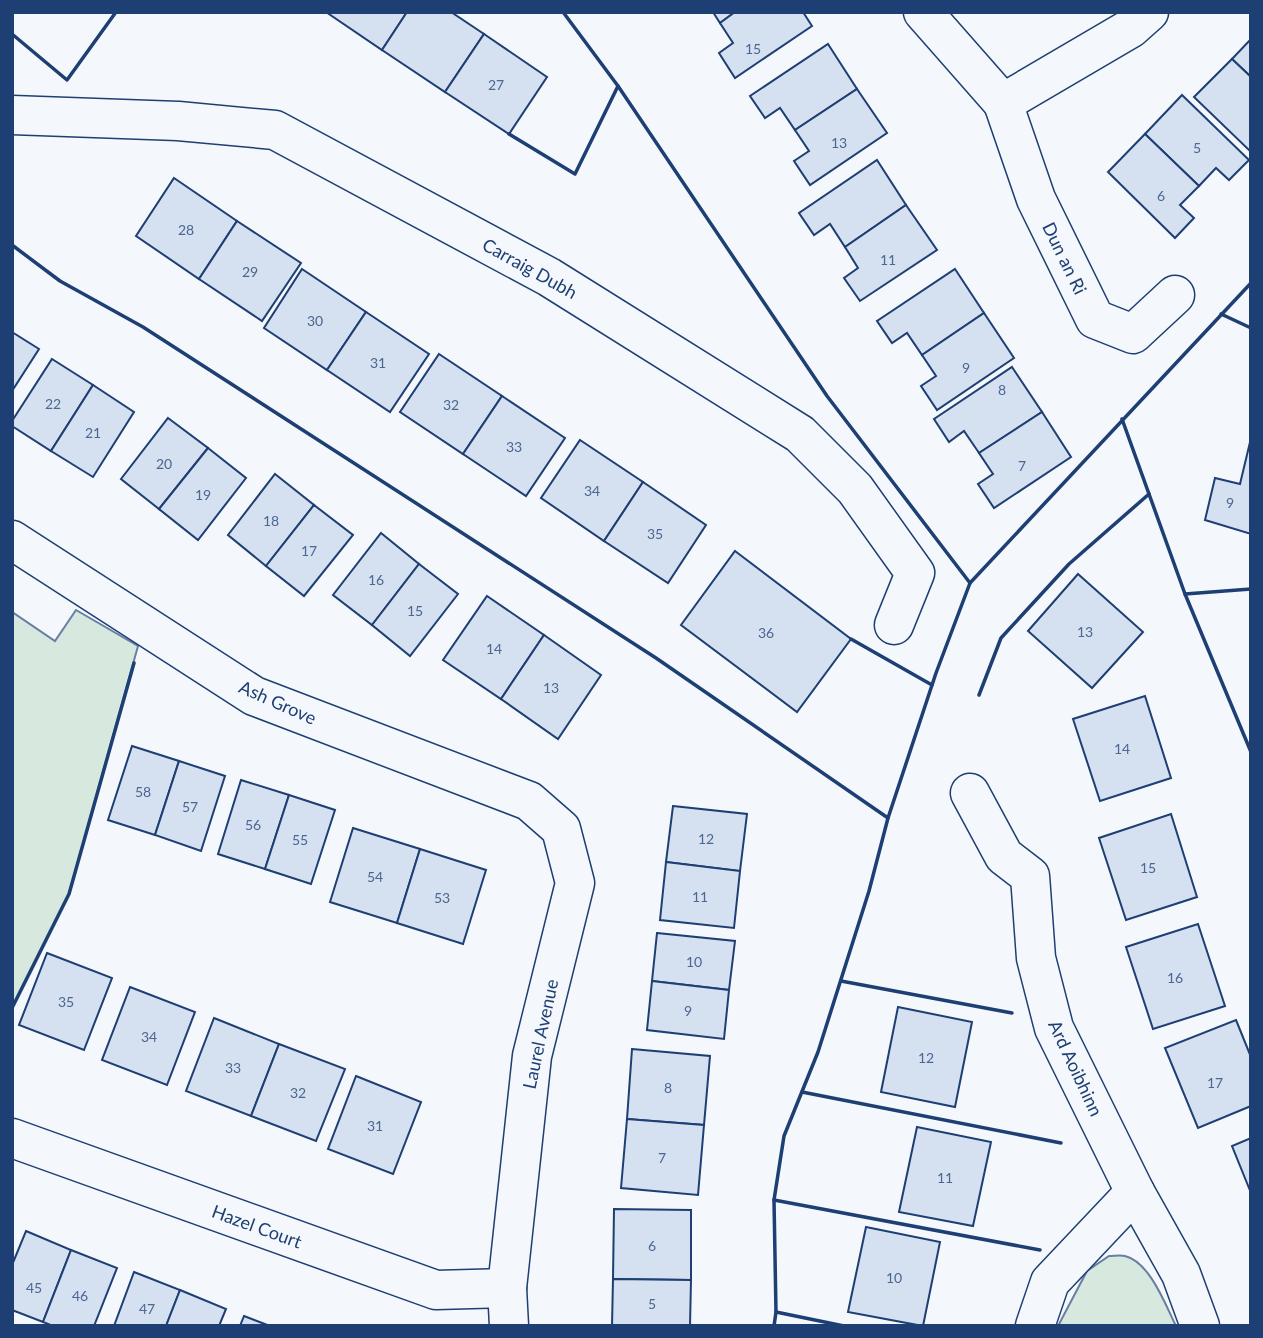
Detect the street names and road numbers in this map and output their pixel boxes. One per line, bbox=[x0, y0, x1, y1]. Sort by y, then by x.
street label: Dun an Ri bbox=[1038, 218, 1092, 298]
street label: Carraig Dubh bbox=[479, 233, 581, 303]
street label: Ash Grove bbox=[236, 675, 320, 729]
street label: Laurel Avenue bbox=[518, 977, 562, 1091]
street label: Ard Aoibhinn bbox=[1044, 1016, 1108, 1120]
street label: Hazel Court bbox=[209, 1200, 305, 1253]

